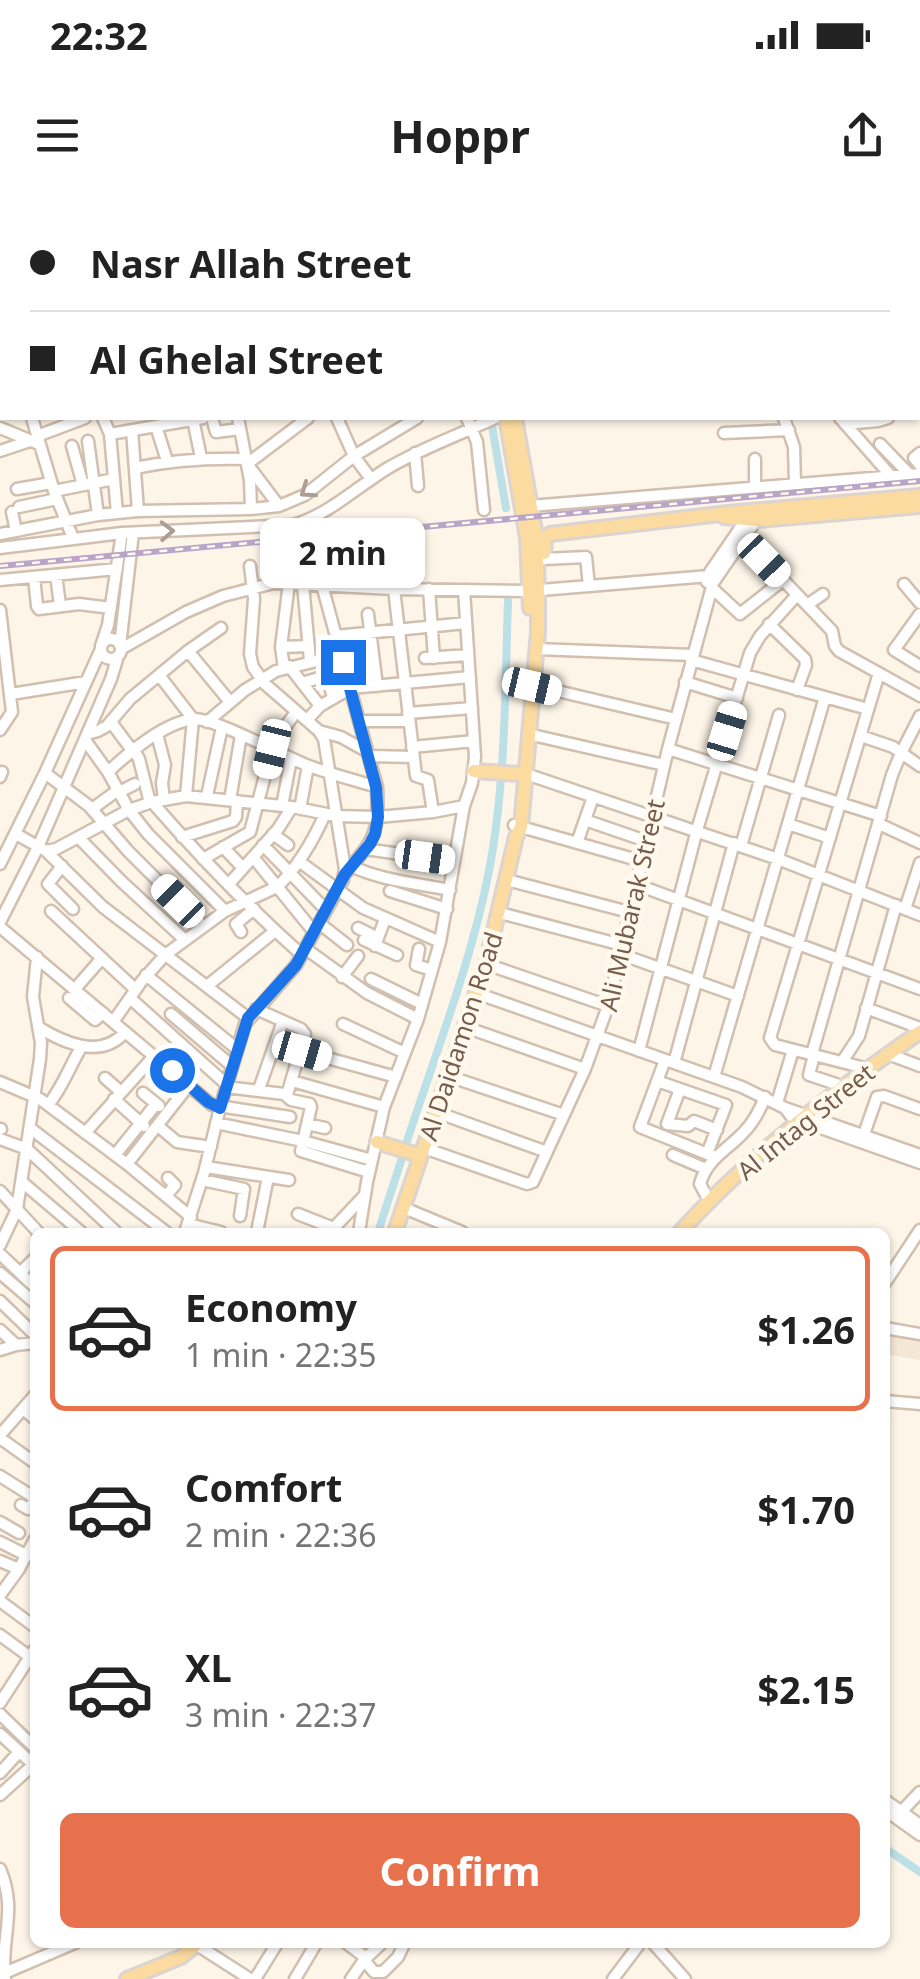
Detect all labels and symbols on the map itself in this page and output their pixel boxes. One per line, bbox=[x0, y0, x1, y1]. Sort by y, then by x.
one-way arrow bbox=[300, 479, 319, 497]
callout: 2 min bbox=[260, 517, 426, 587]
one-way arrow bbox=[159, 521, 175, 542]
car bbox=[732, 528, 796, 592]
route end bbox=[321, 640, 366, 685]
car bbox=[499, 665, 565, 707]
car bbox=[704, 698, 750, 764]
car bbox=[250, 716, 294, 782]
street label: Ali Mubarak Street bbox=[590, 796, 672, 1014]
car bbox=[393, 838, 457, 876]
car bbox=[146, 869, 210, 933]
street label: Al Daidamon Road bbox=[410, 927, 510, 1145]
car bbox=[269, 1028, 335, 1074]
route start bbox=[150, 1048, 195, 1093]
street label: Al Intag Street bbox=[729, 1055, 881, 1187]

